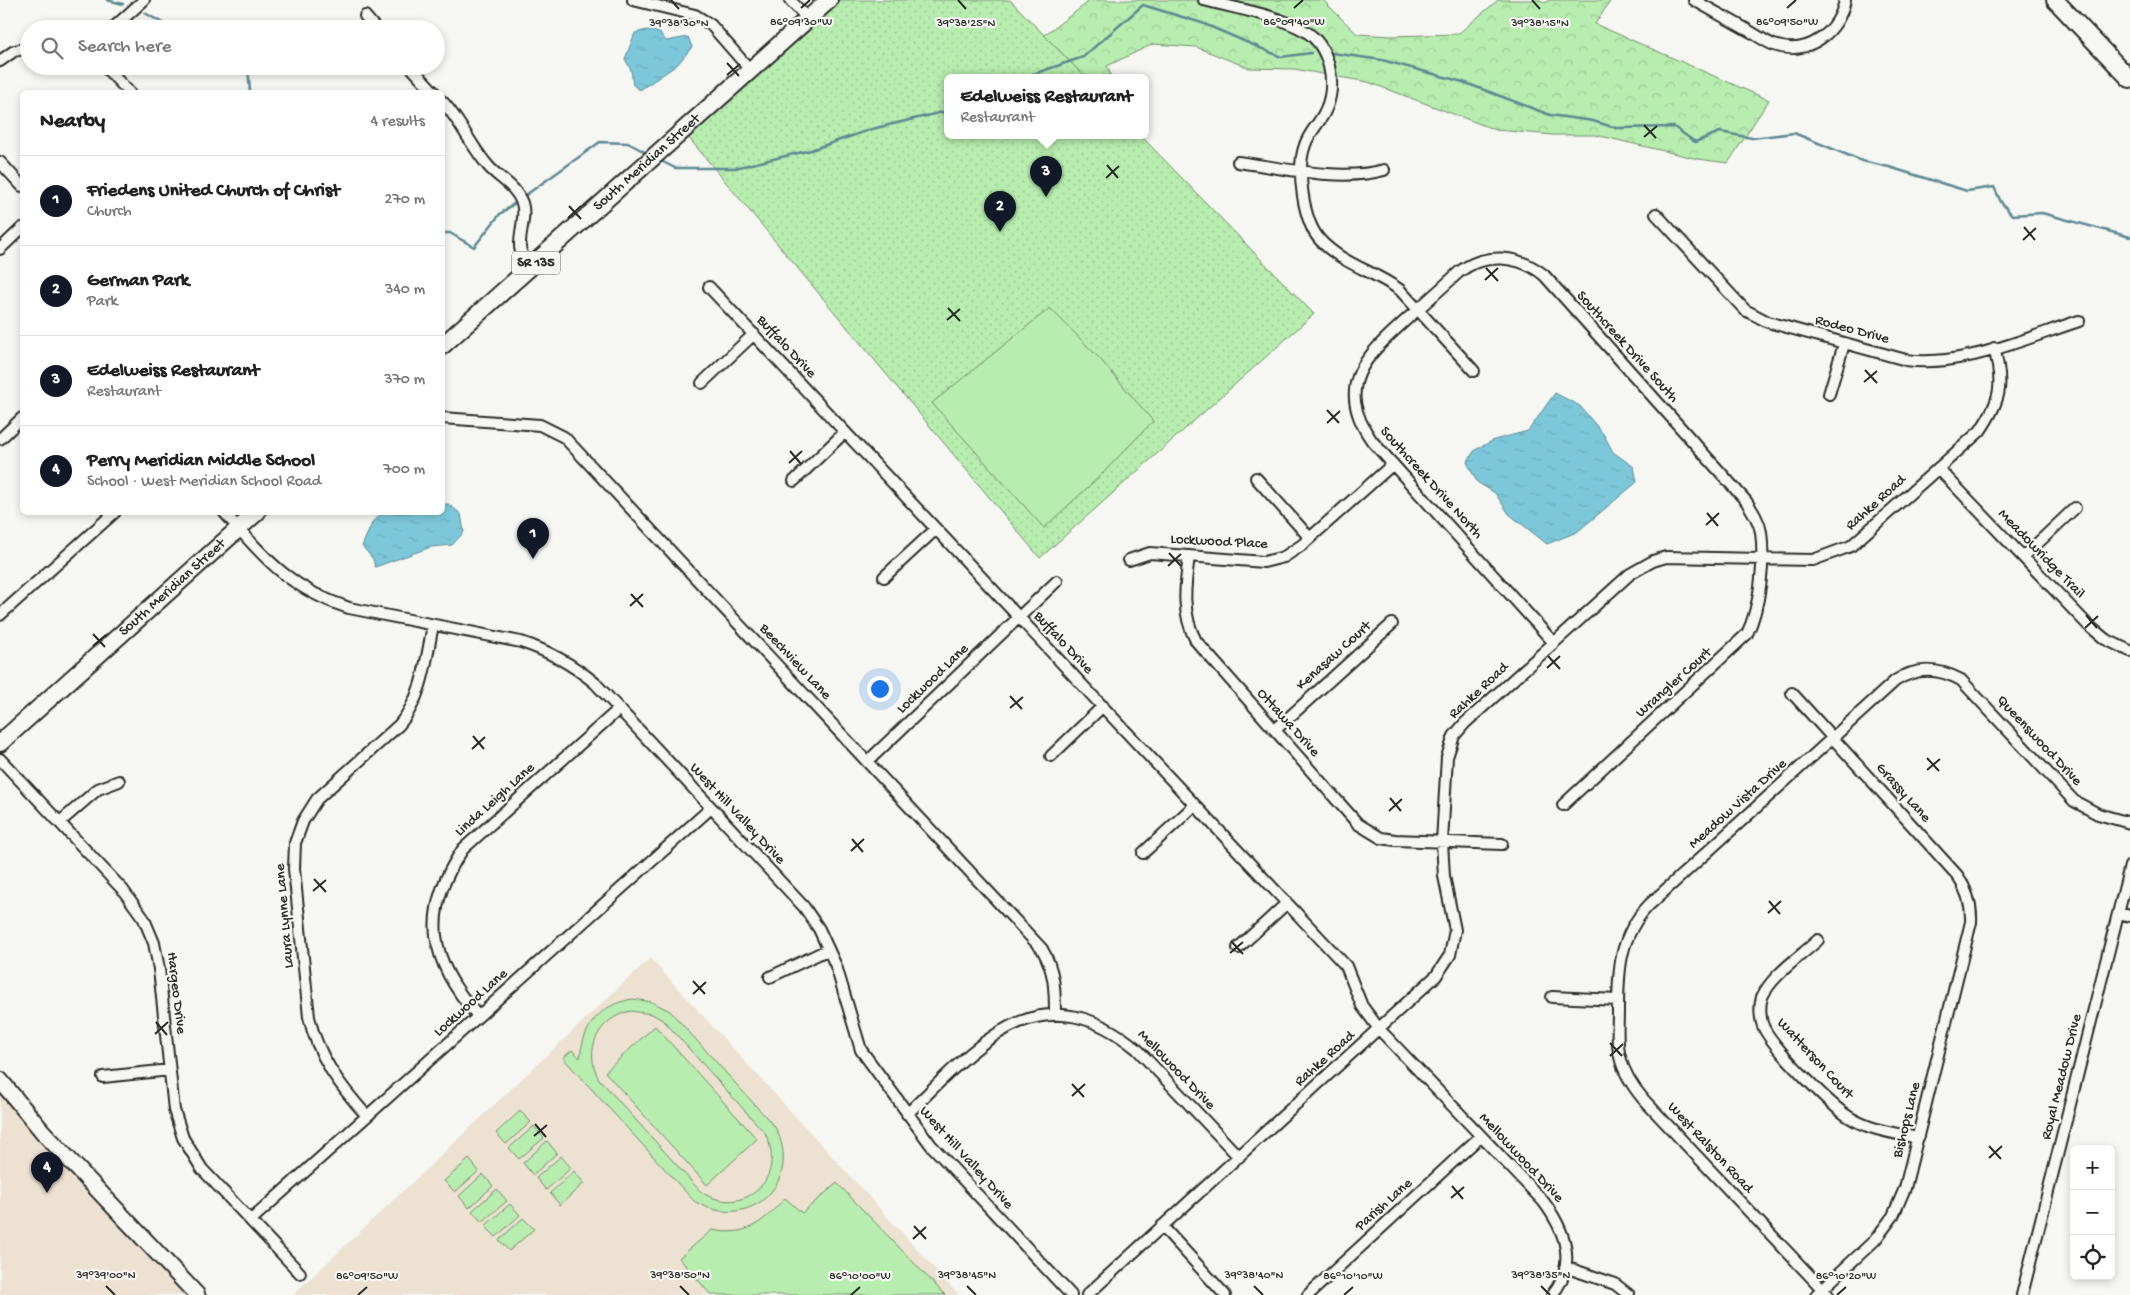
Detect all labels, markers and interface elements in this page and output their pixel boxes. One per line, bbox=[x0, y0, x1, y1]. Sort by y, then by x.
text: 86°09'30"W bbox=[770, 16, 832, 30]
text: 86°09'40"W bbox=[1263, 16, 1325, 30]
text: 86°09'50"W bbox=[1756, 16, 1818, 30]
text: 39°38'30"N bbox=[648, 17, 709, 31]
text: 39°38'25"N bbox=[936, 17, 995, 31]
text: 39°38'15"N bbox=[1510, 17, 1569, 31]
search box bbox=[20, 20, 445, 75]
icon: search bbox=[38, 34, 66, 62]
text: Search here bbox=[78, 36, 172, 59]
popup bbox=[944, 74, 1149, 139]
text: Edelweiss Restaurant bbox=[960, 86, 1133, 109]
street label: South Meridian Street bbox=[590, 109, 706, 215]
text: Restaurant bbox=[960, 109, 1035, 128]
text: Nearby bbox=[40, 110, 105, 135]
text: 4 results bbox=[370, 113, 425, 132]
pin: 3 bbox=[1030, 156, 1062, 197]
text: Friedens United Church of Christ bbox=[87, 180, 340, 203]
text: 1 bbox=[53, 191, 59, 210]
text: 270 m bbox=[385, 191, 425, 210]
pin: 2 bbox=[984, 191, 1016, 232]
text: Church bbox=[87, 203, 131, 222]
road number: SR 135 bbox=[512, 252, 560, 274]
text: German Park bbox=[87, 270, 189, 293]
text: 2 bbox=[52, 281, 60, 300]
text: 340 m bbox=[385, 281, 425, 300]
street label: Southcreek Drive South bbox=[1572, 287, 1682, 407]
text: Park bbox=[87, 293, 118, 312]
street label: Buffalo Drive bbox=[752, 311, 820, 382]
street label: Rodeo Drive bbox=[1813, 311, 1891, 349]
text: Edelweiss Restaurant bbox=[87, 360, 259, 383]
text: 3 bbox=[52, 371, 60, 390]
text: 370 m bbox=[384, 371, 425, 390]
text: Restaurant bbox=[87, 383, 161, 402]
street label: Southcreek Drive North bbox=[1376, 423, 1486, 543]
text: Perry Meridian Middle School bbox=[87, 450, 315, 473]
text: 4 bbox=[52, 461, 60, 480]
text: 700 m bbox=[383, 461, 425, 480]
street label: Rahke Road bbox=[1842, 470, 1911, 535]
text: School · West Meridian School Road bbox=[87, 473, 321, 492]
street label: Meadowridge Trail bbox=[1994, 505, 2088, 603]
pin: 1 bbox=[517, 518, 549, 559]
street label: Lockwood Place bbox=[1170, 530, 1268, 554]
street label: South Meridian Street bbox=[115, 534, 231, 641]
street label: Buffalo Drive bbox=[1029, 607, 1097, 678]
street label: Kenasaw Court bbox=[1293, 616, 1377, 694]
street label: Beechview Lane bbox=[754, 619, 835, 704]
street label: Lockwood Lane bbox=[893, 640, 973, 718]
street label: Wrangler Court bbox=[1632, 643, 1717, 722]
street label: Rahke Road bbox=[1445, 658, 1513, 723]
your location bbox=[867, 676, 893, 702]
street label: Ottawa Drive bbox=[1253, 685, 1324, 761]
street label: Queenswood Drive bbox=[1992, 692, 2086, 790]
street label: Meadow Vista Drive bbox=[1685, 755, 1791, 853]
street label: Linda Leigh Lane bbox=[451, 759, 539, 841]
street label: West Hill Valley Drive bbox=[685, 759, 789, 869]
street label: Grassy Lane bbox=[1872, 760, 1935, 827]
street label: Laura Lynne Lane bbox=[271, 863, 299, 969]
street label: Hargeo Drive bbox=[162, 951, 190, 1035]
street label: Lockwood Lane bbox=[430, 965, 512, 1041]
street label: Royal Meadow Drive bbox=[2038, 1012, 2086, 1142]
street label: Watterson Court bbox=[1773, 1015, 1859, 1105]
street label: Mellowood Drive bbox=[1133, 1026, 1219, 1114]
street label: Rahke Road bbox=[1291, 1026, 1360, 1091]
street label: Bishops Lane bbox=[1889, 1080, 1925, 1161]
street label: West Ralston Road bbox=[1663, 1099, 1758, 1198]
street label: West Hill Valley Drive bbox=[915, 1103, 1017, 1213]
street label: Mellowwood Drive bbox=[1475, 1109, 1567, 1207]
map controls bbox=[2070, 1145, 2115, 1280]
button: + bbox=[2070, 1145, 2115, 1190]
pin: 4 bbox=[31, 1152, 63, 1193]
street label: Parish Lane bbox=[1351, 1174, 1417, 1236]
button: − bbox=[2070, 1190, 2115, 1235]
button: locate bbox=[2070, 1235, 2115, 1280]
text: 39°39'00"N bbox=[75, 1269, 136, 1283]
text: 39°38'50"N bbox=[649, 1269, 710, 1283]
text: 39°38'45"N bbox=[937, 1269, 996, 1283]
text: 39°38'40"N bbox=[1224, 1269, 1284, 1283]
text: 39°38'35"N bbox=[1511, 1269, 1571, 1283]
text: 86°09'50"W bbox=[336, 1270, 398, 1284]
text: 86°10'00"W bbox=[829, 1270, 891, 1284]
text: 86°10'10"W bbox=[1323, 1270, 1383, 1284]
text: 86°10'20"W bbox=[1816, 1270, 1876, 1284]

